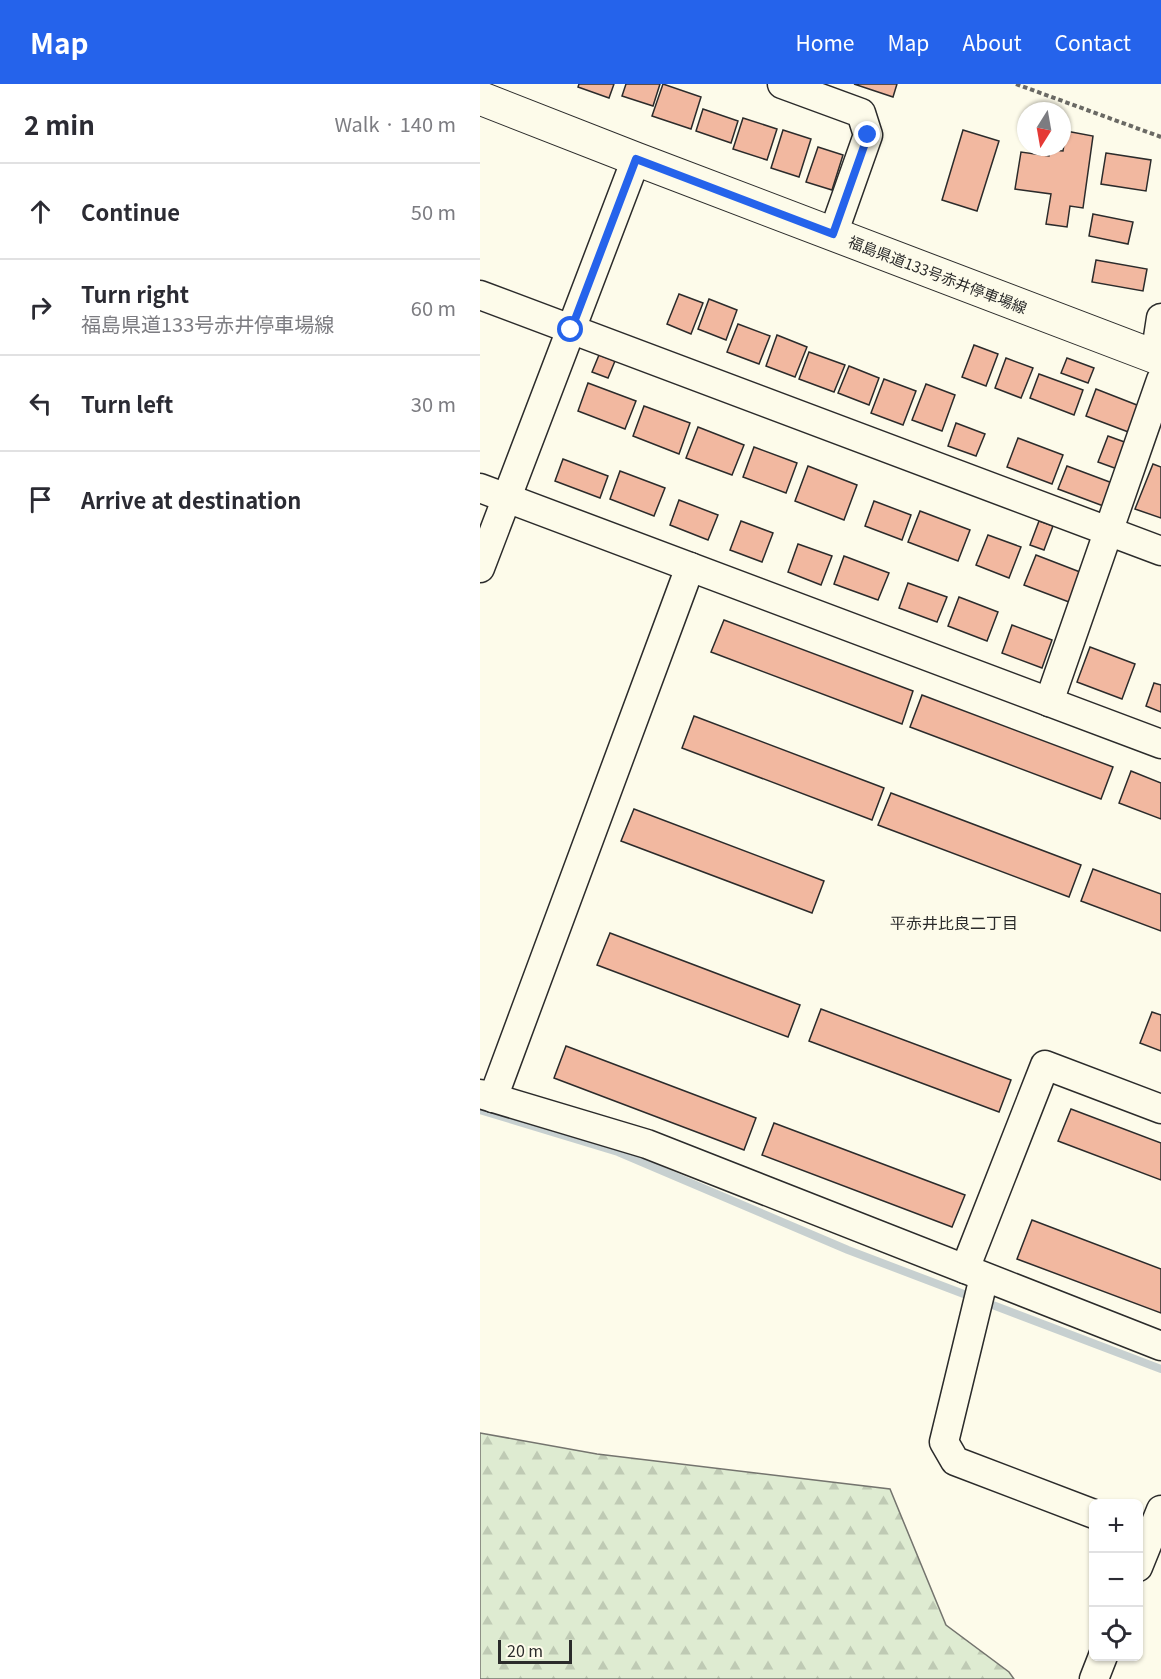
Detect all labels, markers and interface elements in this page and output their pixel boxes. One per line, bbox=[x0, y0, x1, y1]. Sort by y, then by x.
text: Map bbox=[30, 22, 88, 62]
text: Home bbox=[795, 27, 855, 57]
text: Map bbox=[888, 27, 929, 57]
text: About bbox=[962, 27, 1022, 57]
text: Contact bbox=[1055, 27, 1131, 57]
north arrow bbox=[1017, 102, 1071, 156]
text: 2 min bbox=[24, 105, 95, 142]
text: Walk · 140 m bbox=[334, 109, 456, 138]
route end bbox=[854, 121, 880, 147]
icon: ahead bbox=[24, 195, 57, 228]
text: Continue bbox=[81, 195, 180, 227]
text: 50 m bbox=[411, 197, 456, 226]
street label: 福島県道133号赤井停車場線 bbox=[846, 230, 1030, 318]
text: Turn right bbox=[81, 277, 189, 309]
icon: right bbox=[24, 291, 57, 324]
text: 60 m bbox=[411, 293, 456, 322]
text: 福島県道133号赤井停車場線 bbox=[81, 309, 334, 338]
route start bbox=[557, 316, 583, 342]
icon: left bbox=[24, 387, 57, 420]
text: Turn left bbox=[81, 387, 173, 419]
text: 30 m bbox=[411, 389, 456, 418]
icon: arrive bbox=[24, 483, 57, 516]
text: Arrive at destination bbox=[81, 483, 301, 515]
district label: 平赤井比良二丁目 bbox=[890, 910, 1018, 934]
map controls bbox=[1089, 1499, 1143, 1661]
button: + bbox=[1089, 1499, 1143, 1553]
button: − bbox=[1089, 1553, 1143, 1607]
button: locate bbox=[1089, 1607, 1143, 1661]
scale bar bbox=[498, 1637, 572, 1664]
text: 20 m bbox=[507, 1638, 543, 1662]

